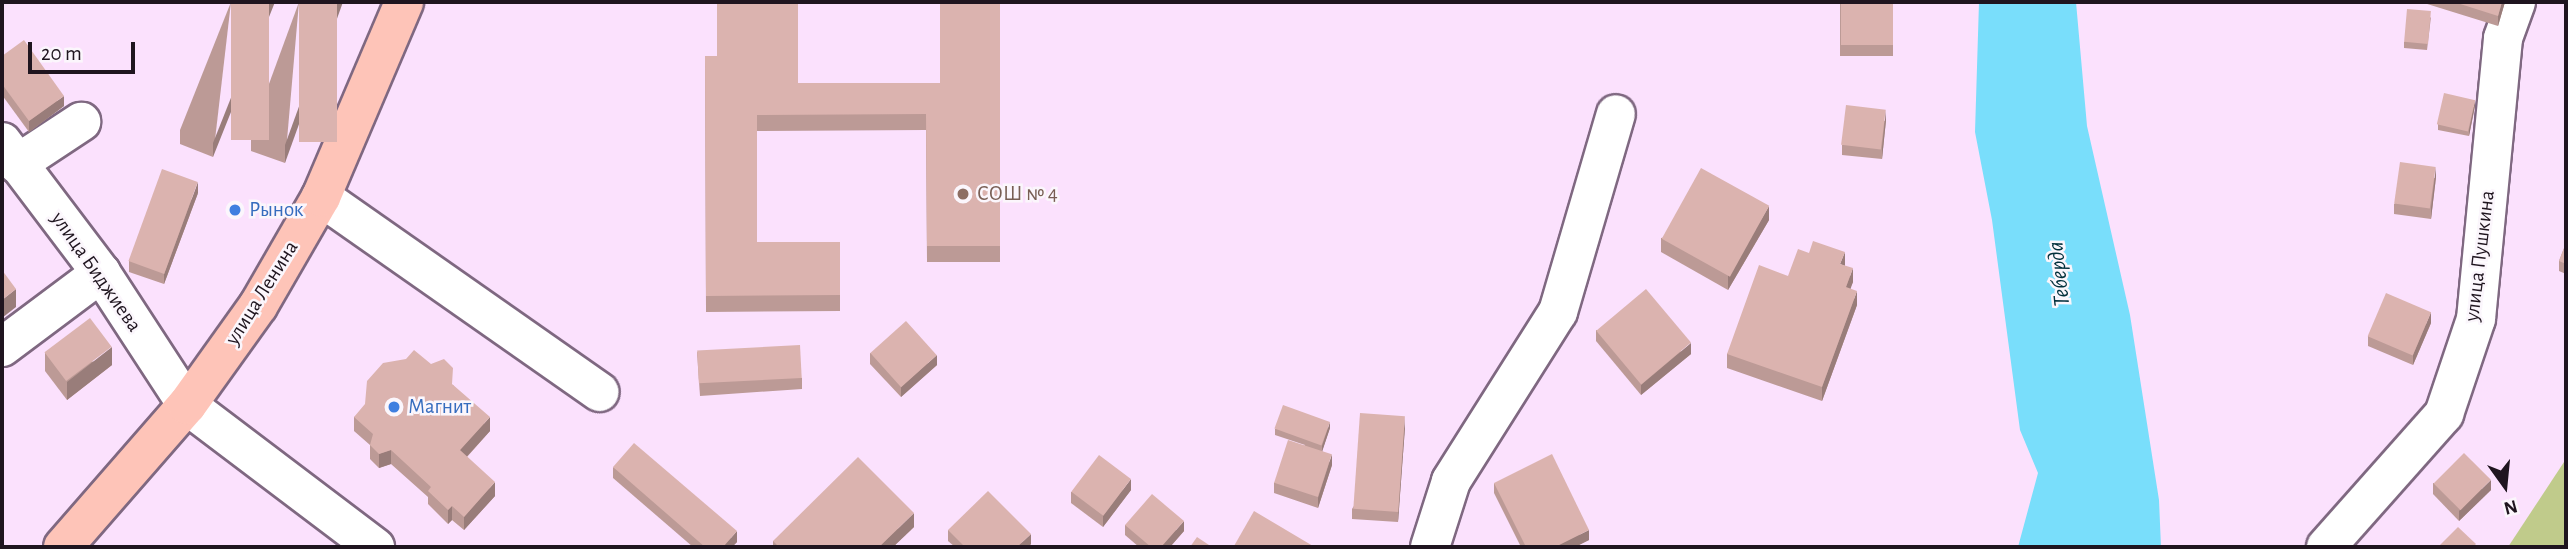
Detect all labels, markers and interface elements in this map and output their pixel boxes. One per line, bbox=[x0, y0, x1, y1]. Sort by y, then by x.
scale bar bbox=[32, 28, 138, 72]
text: 20 m bbox=[41, 43, 82, 64]
place label: СОШ № 4 bbox=[977, 181, 1058, 207]
marker: СОШ № 4 bbox=[955, 186, 971, 202]
street label: улица Пушкина bbox=[2459, 189, 2501, 323]
place label: Рынок bbox=[249, 197, 303, 223]
marker: Рынок bbox=[227, 202, 243, 218]
street label: улица Биджиева bbox=[45, 207, 147, 337]
street label: улица Ленина bbox=[220, 236, 304, 350]
water label: Теберда bbox=[2043, 240, 2077, 308]
place label: Магнит bbox=[408, 394, 471, 420]
marker: Магнит bbox=[386, 399, 402, 415]
north arrow bbox=[2470, 451, 2540, 521]
text: N bbox=[2502, 496, 2519, 518]

